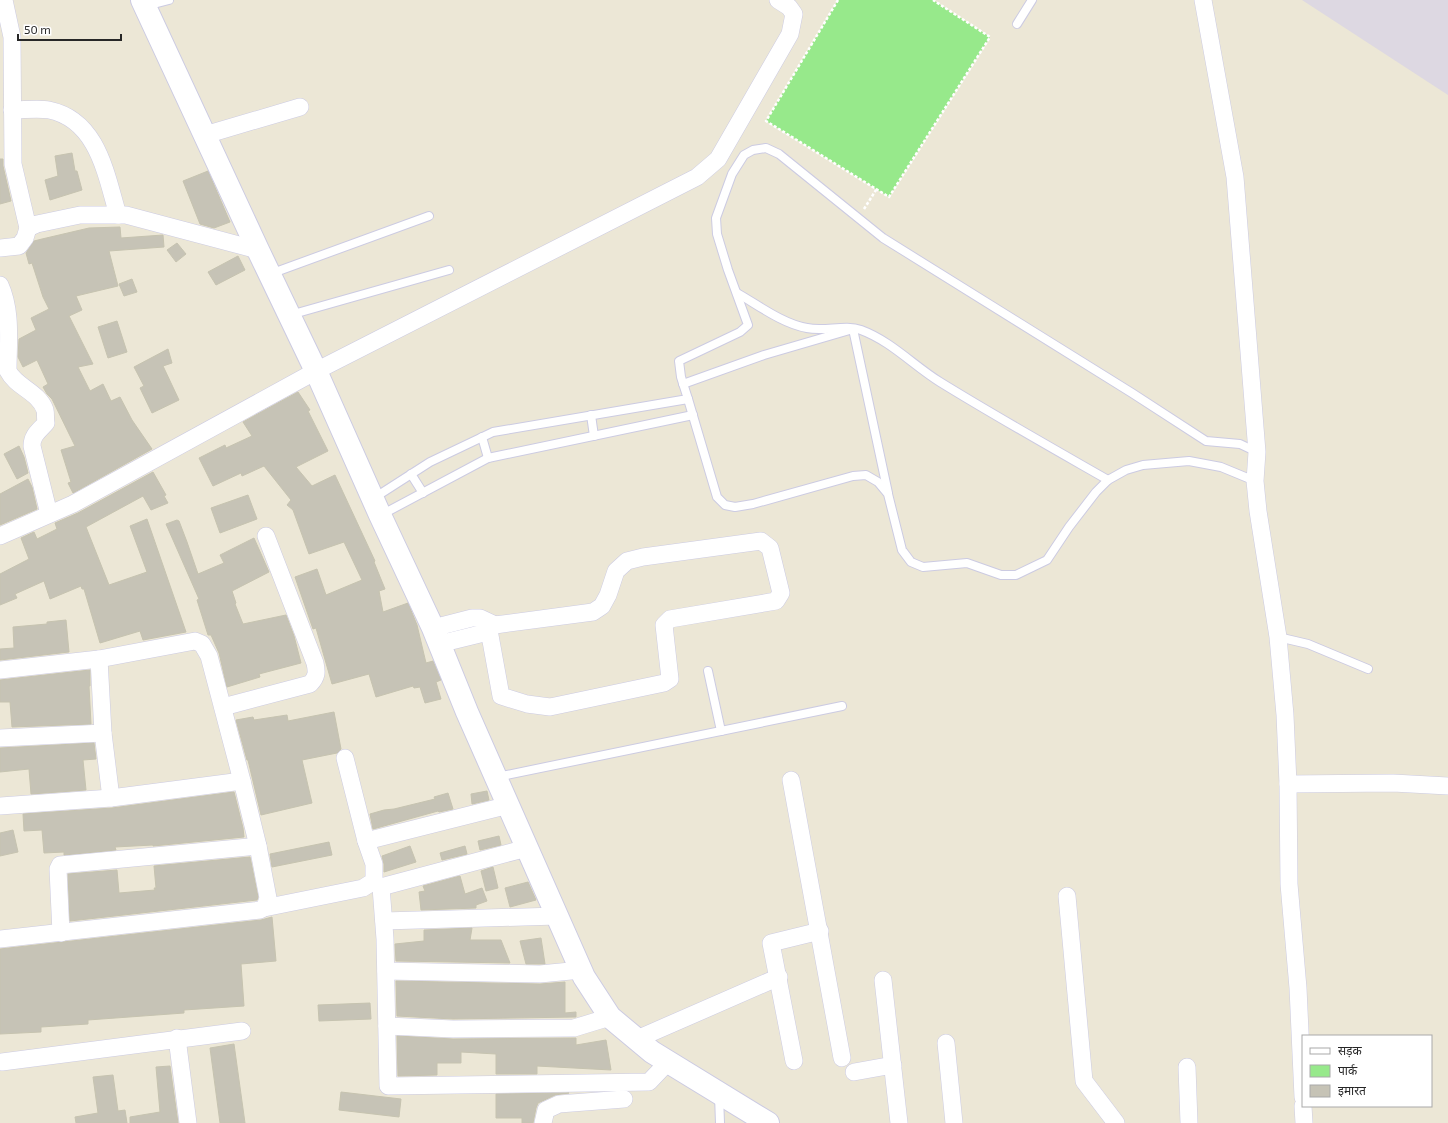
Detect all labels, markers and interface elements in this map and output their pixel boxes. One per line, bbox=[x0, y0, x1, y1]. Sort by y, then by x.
scale bar bbox=[18, 16, 121, 42]
text: 50 m bbox=[24, 22, 51, 36]
legend bbox=[1302, 1035, 1432, 1107]
text: सड़क bbox=[1338, 1043, 1363, 1058]
text: पार्क bbox=[1338, 1063, 1358, 1077]
text: इमारत bbox=[1338, 1083, 1367, 1098]

